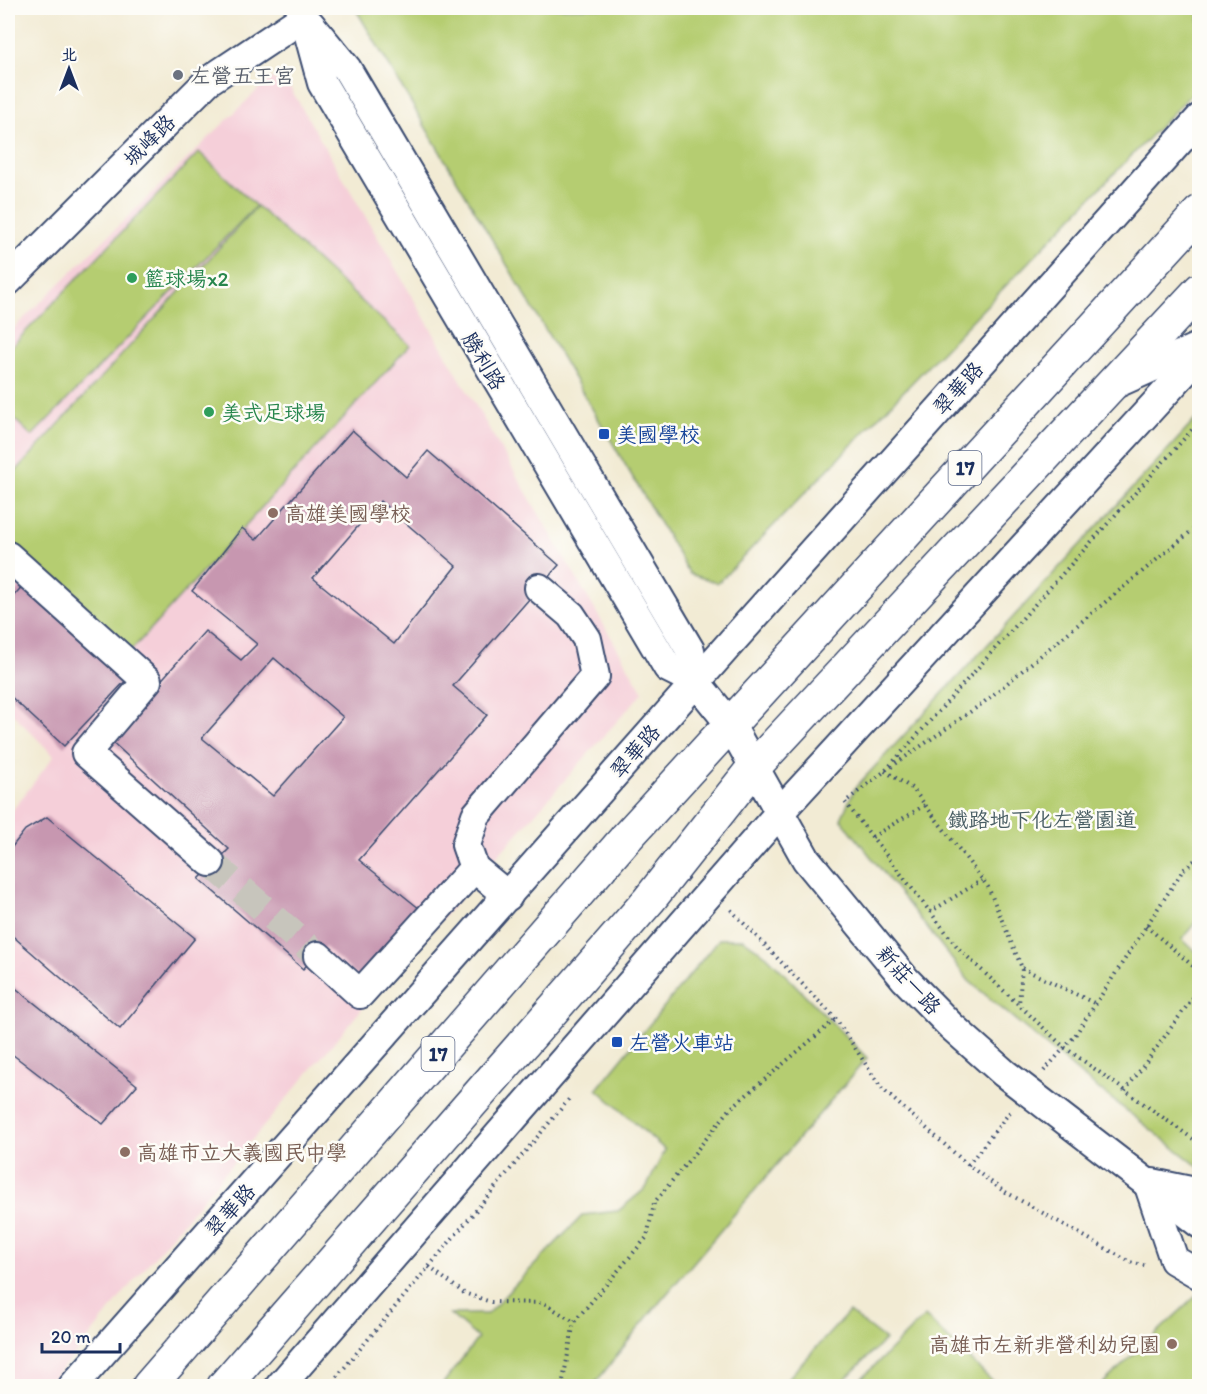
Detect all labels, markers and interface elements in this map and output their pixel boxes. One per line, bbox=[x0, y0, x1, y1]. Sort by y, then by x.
north arrow bbox=[39, 39, 99, 99]
text: 北 bbox=[61, 45, 77, 64]
place label: 左營五王宮 bbox=[190, 63, 295, 88]
marker: 左營五王宮 bbox=[171, 68, 185, 82]
street label: 城峰路 bbox=[118, 109, 180, 171]
place label: 籃球場x2 bbox=[144, 266, 228, 291]
marker: 籃球場x2 bbox=[125, 271, 139, 285]
street label: 勝利路 bbox=[457, 328, 511, 394]
street label: 翠華路 bbox=[928, 356, 988, 420]
place label: 美式足球場 bbox=[221, 400, 326, 425]
marker: 美式足球場 bbox=[202, 405, 216, 419]
place label: 美國學校 bbox=[616, 422, 700, 447]
marker: 美國學校 bbox=[597, 427, 611, 441]
road number: 17 bbox=[948, 451, 982, 485]
place label: 高雄美國學校 bbox=[285, 501, 411, 526]
marker: 高雄美國學校 bbox=[266, 506, 280, 520]
street label: 翠華路 bbox=[605, 719, 665, 783]
park label: 鐵路地下化左營園道 bbox=[948, 807, 1137, 832]
street label: 新莊一路 bbox=[872, 940, 946, 1020]
place label: 左營火車站 bbox=[629, 1030, 734, 1055]
marker: 左營火車站 bbox=[610, 1035, 624, 1049]
road number: 17 bbox=[422, 1037, 454, 1071]
place label: 高雄市立大義國民中學 bbox=[137, 1140, 347, 1165]
marker: 高雄市立大義國民中學 bbox=[118, 1145, 132, 1159]
street label: 翠華路 bbox=[200, 1178, 260, 1242]
scale bar bbox=[42, 1316, 120, 1354]
text: 20 m bbox=[51, 1326, 91, 1348]
place label: 高雄市左新非營利幼兒園 bbox=[929, 1332, 1160, 1357]
marker: 高雄市左新非營利幼兒園 bbox=[1165, 1337, 1179, 1351]

